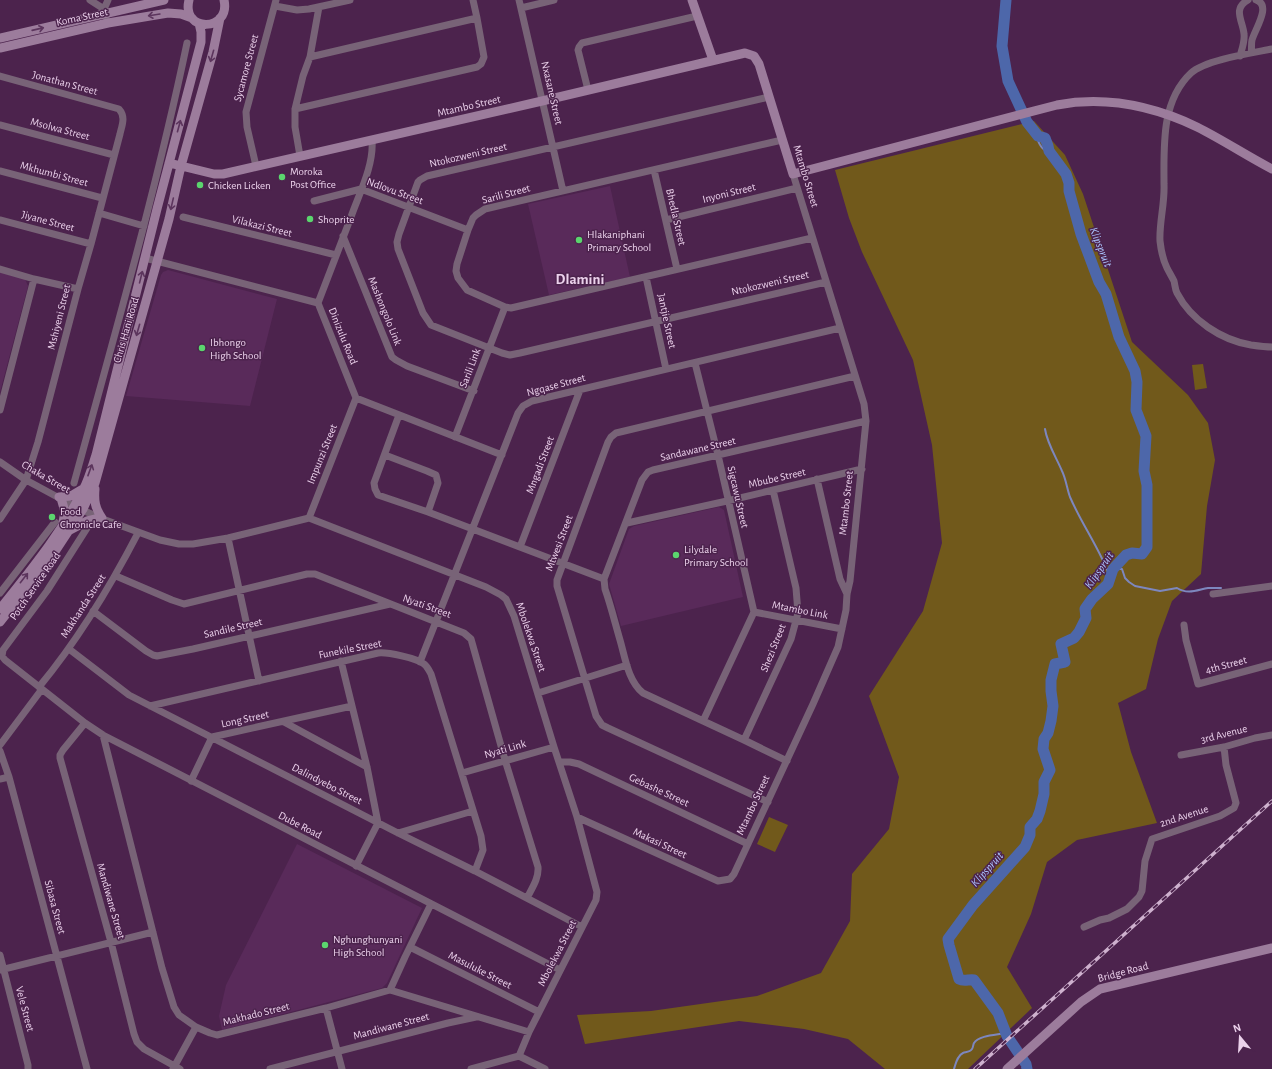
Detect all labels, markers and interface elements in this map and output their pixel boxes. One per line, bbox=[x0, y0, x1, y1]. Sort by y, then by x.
street label: Koma Street bbox=[55, 6, 109, 28]
one-way arrow bbox=[148, 11, 161, 19]
one-way arrow bbox=[31, 25, 44, 33]
street label: Sycamore Street bbox=[232, 33, 260, 103]
one-way arrow bbox=[208, 50, 215, 63]
street label: Nxasane Street bbox=[539, 60, 565, 126]
street label: Jonathan Street bbox=[31, 69, 99, 97]
street label: Mtambo Street bbox=[436, 93, 502, 119]
street label: Msolwa Street bbox=[29, 116, 91, 142]
one-way arrow bbox=[175, 119, 183, 132]
street label: Ntokozweni Street bbox=[428, 141, 508, 169]
street label: Mtambo Street bbox=[791, 144, 821, 209]
street label: Mkhumbi Street bbox=[19, 160, 90, 188]
place label: Moroka Post Office bbox=[290, 166, 336, 190]
marker: Moroka Post Office bbox=[277, 172, 287, 182]
street label: Ndlovu Street bbox=[365, 176, 425, 206]
marker: Chicken Licken bbox=[195, 180, 205, 190]
place label: Chicken Licken bbox=[208, 180, 271, 191]
street label: Inyoni Street bbox=[701, 181, 757, 205]
street label: Sarili Street bbox=[481, 182, 532, 206]
street label: Bhedla Street bbox=[664, 188, 688, 247]
one-way arrow bbox=[168, 197, 176, 210]
street label: Jiyane Street bbox=[20, 209, 76, 233]
street label: Vilakazi Street bbox=[231, 213, 294, 239]
marker: Shoprite bbox=[305, 214, 315, 224]
place label: Shoprite bbox=[318, 214, 354, 225]
water label: Klipspruit bbox=[1087, 225, 1114, 269]
place label: Hlakaniphani Primary School bbox=[587, 229, 651, 253]
marker: Hlakaniphani Primary School bbox=[574, 235, 584, 245]
street label: Ntokozweni Street bbox=[730, 269, 810, 297]
one-way arrow bbox=[137, 271, 145, 284]
district label: Dlamini bbox=[556, 272, 604, 287]
street label: Mashongolo Link bbox=[366, 275, 404, 347]
street label: Mshiyeni Street bbox=[46, 283, 73, 351]
street label: Jantjie Street bbox=[656, 293, 678, 350]
street label: Chris Hani Road bbox=[111, 296, 141, 364]
street label: Dinizulu Road bbox=[327, 306, 359, 366]
one-way arrow bbox=[134, 323, 141, 336]
place label: Ibhongo High School bbox=[210, 337, 262, 361]
marker: Ibhongo High School bbox=[197, 343, 207, 353]
street label: Sarili Link bbox=[457, 347, 483, 389]
street label: Ngqase Street bbox=[526, 372, 587, 398]
street label: Impunzi Street bbox=[305, 422, 339, 485]
street label: Mngadi Street bbox=[524, 434, 556, 495]
street label: Sandawane Street bbox=[659, 435, 737, 463]
street label: Chaka Street bbox=[20, 459, 73, 496]
one-way arrow bbox=[87, 465, 95, 477]
street label: Sigcawu Street bbox=[726, 465, 751, 529]
street label: Mbube Street bbox=[747, 466, 807, 490]
street label: Mtambo Street bbox=[837, 470, 855, 536]
place label: Food Chronicle Cafe bbox=[60, 506, 121, 530]
marker: Food Chronicle Cafe bbox=[47, 512, 57, 522]
street label: Mtwesi Street bbox=[543, 513, 575, 572]
place label: Lilydale Primary School bbox=[684, 544, 748, 568]
water label: Klipspruit bbox=[1082, 549, 1117, 591]
street label: Potch Service Road bbox=[8, 550, 63, 622]
marker: Lilydale Primary School bbox=[671, 550, 681, 560]
street label: Makhanda Street bbox=[58, 572, 108, 640]
one-way arrow bbox=[20, 573, 29, 584]
street label: Nyati Street bbox=[401, 592, 453, 620]
street label: Mtambo Link bbox=[771, 599, 829, 621]
street label: Mbolekwa Street bbox=[514, 601, 548, 674]
street label: Sandile Street bbox=[203, 616, 264, 640]
street label: Shezi Street bbox=[758, 622, 788, 674]
street label: Funekile Street bbox=[318, 637, 383, 660]
street label: 4th Street bbox=[1204, 654, 1248, 676]
street label: Long Street bbox=[220, 708, 270, 729]
street label: 3rd Avenue bbox=[1200, 723, 1248, 745]
street label: Nyati Link bbox=[483, 738, 527, 760]
street label: Dalindyebo Street bbox=[290, 762, 364, 807]
street label: Gebashe Street bbox=[627, 771, 691, 809]
street label: Mtambo Street bbox=[734, 773, 772, 837]
street label: 2nd Avenue bbox=[1158, 803, 1210, 829]
street label: Dube Road bbox=[277, 809, 324, 841]
street label: Makasi Street bbox=[631, 826, 689, 860]
water label: Klipspruit bbox=[968, 849, 1006, 889]
street label: Mandiwane Street bbox=[95, 862, 127, 941]
street label: Sibasa Street bbox=[43, 879, 68, 936]
street label: Mbolekwa Street bbox=[536, 918, 579, 988]
place label: Nghunghunyani High School bbox=[333, 934, 402, 958]
marker: Nghunghunyani High School bbox=[320, 940, 330, 950]
street label: Masuluke Street bbox=[447, 949, 514, 991]
street label: Bridge Road bbox=[1097, 960, 1150, 984]
street label: Vele Street bbox=[14, 985, 36, 1033]
street label: Makhado Street bbox=[222, 1000, 291, 1028]
street label: Mandiwane Street bbox=[352, 1010, 431, 1041]
north arrow bbox=[1220, 1017, 1260, 1057]
text: N bbox=[1232, 1022, 1242, 1034]

